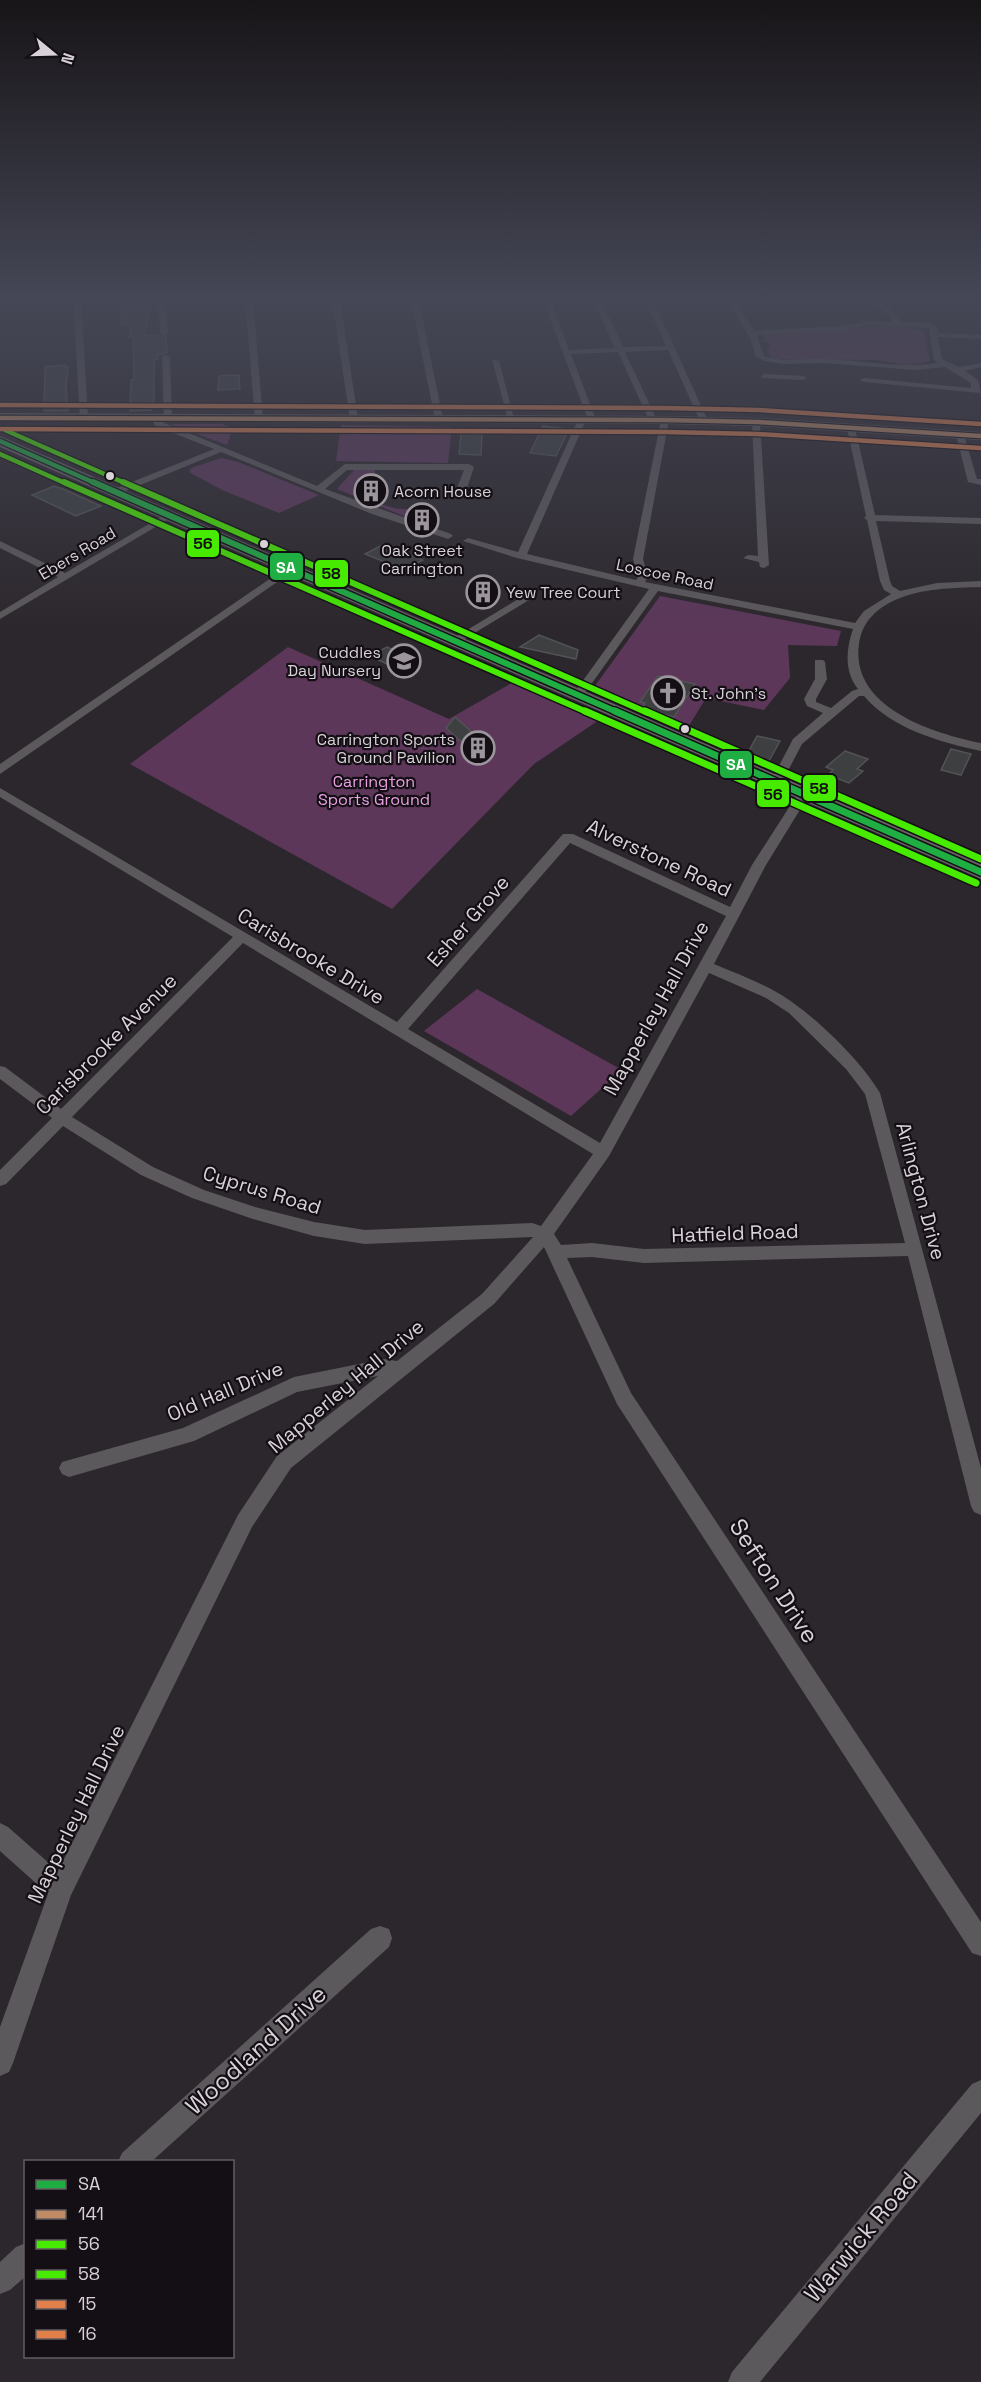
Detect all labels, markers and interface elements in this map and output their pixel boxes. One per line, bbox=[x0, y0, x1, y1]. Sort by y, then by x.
north arrow bbox=[24, 24, 84, 84]
text: N bbox=[56, 50, 79, 67]
unlabelled marker bbox=[104, 470, 116, 482]
building icon: Acorn House bbox=[353, 473, 389, 509]
place label: Acorn House bbox=[394, 481, 492, 502]
building icon: Oak Street Carrington bbox=[404, 502, 440, 538]
street label: Ebers Road bbox=[35, 522, 120, 585]
line badge: 56 bbox=[186, 529, 220, 558]
text: 56 bbox=[193, 533, 213, 554]
unlabelled marker bbox=[258, 538, 270, 550]
place label: Oak Street Carrington bbox=[381, 540, 463, 579]
line badge: SA bbox=[269, 552, 304, 581]
street label: Loscoe Road bbox=[614, 554, 716, 595]
text: SA bbox=[276, 557, 296, 578]
line badge: 58 bbox=[314, 559, 349, 588]
text: 58 bbox=[321, 563, 341, 584]
building icon: Yew Tree Court bbox=[465, 574, 501, 610]
place label: Yew Tree Court bbox=[506, 582, 621, 603]
place label: Cuddles Day Nursery bbox=[287, 642, 381, 681]
school or university icon: Cuddles Day Nursery bbox=[386, 643, 422, 679]
church icon: St. John's bbox=[650, 675, 686, 711]
place label: St. John's bbox=[691, 683, 766, 704]
unlabelled marker bbox=[679, 723, 691, 735]
place label: Carrington Sports Ground Pavilion bbox=[317, 729, 455, 768]
building icon: Carrington Sports Ground Pavilion bbox=[460, 730, 496, 766]
line badge: SA bbox=[719, 750, 753, 779]
text: SA bbox=[726, 754, 746, 775]
park label: Carrington Sports Ground bbox=[318, 771, 430, 810]
line badge: 58 bbox=[802, 774, 837, 802]
text: 58 bbox=[809, 778, 829, 799]
line badge: 56 bbox=[756, 779, 790, 808]
text: 56 bbox=[763, 784, 783, 805]
street label: Alverstone Road bbox=[582, 813, 736, 903]
street label: Esher Grove bbox=[421, 870, 515, 972]
street label: Carisbrooke Drive bbox=[233, 902, 389, 1010]
street label: Mapperley Hall Drive bbox=[597, 916, 715, 1100]
street label: Carisbrooke Avenue bbox=[30, 968, 182, 1120]
street label: Arlington Drive bbox=[890, 1119, 952, 1263]
street label: Cyprus Road bbox=[200, 1160, 324, 1220]
street label: Hatfield Road bbox=[671, 1218, 799, 1248]
street label: Mapperley Hall Drive bbox=[263, 1313, 429, 1459]
street label: Old Hall Drive bbox=[163, 1355, 287, 1427]
street label: Sefton Drive bbox=[723, 1513, 826, 1649]
street label: Mapperley Hall Drive bbox=[21, 1720, 131, 1908]
street label: Woodland Drive bbox=[179, 1978, 333, 2121]
legend bbox=[24, 2160, 234, 2358]
street label: Warwick Road bbox=[797, 2165, 924, 2308]
text: SA bbox=[78, 2172, 100, 2195]
text: 141 bbox=[78, 2202, 104, 2225]
text: 56 bbox=[78, 2232, 100, 2255]
text: 58 bbox=[78, 2262, 100, 2285]
text: 15 bbox=[78, 2292, 96, 2315]
text: 16 bbox=[78, 2322, 97, 2345]

